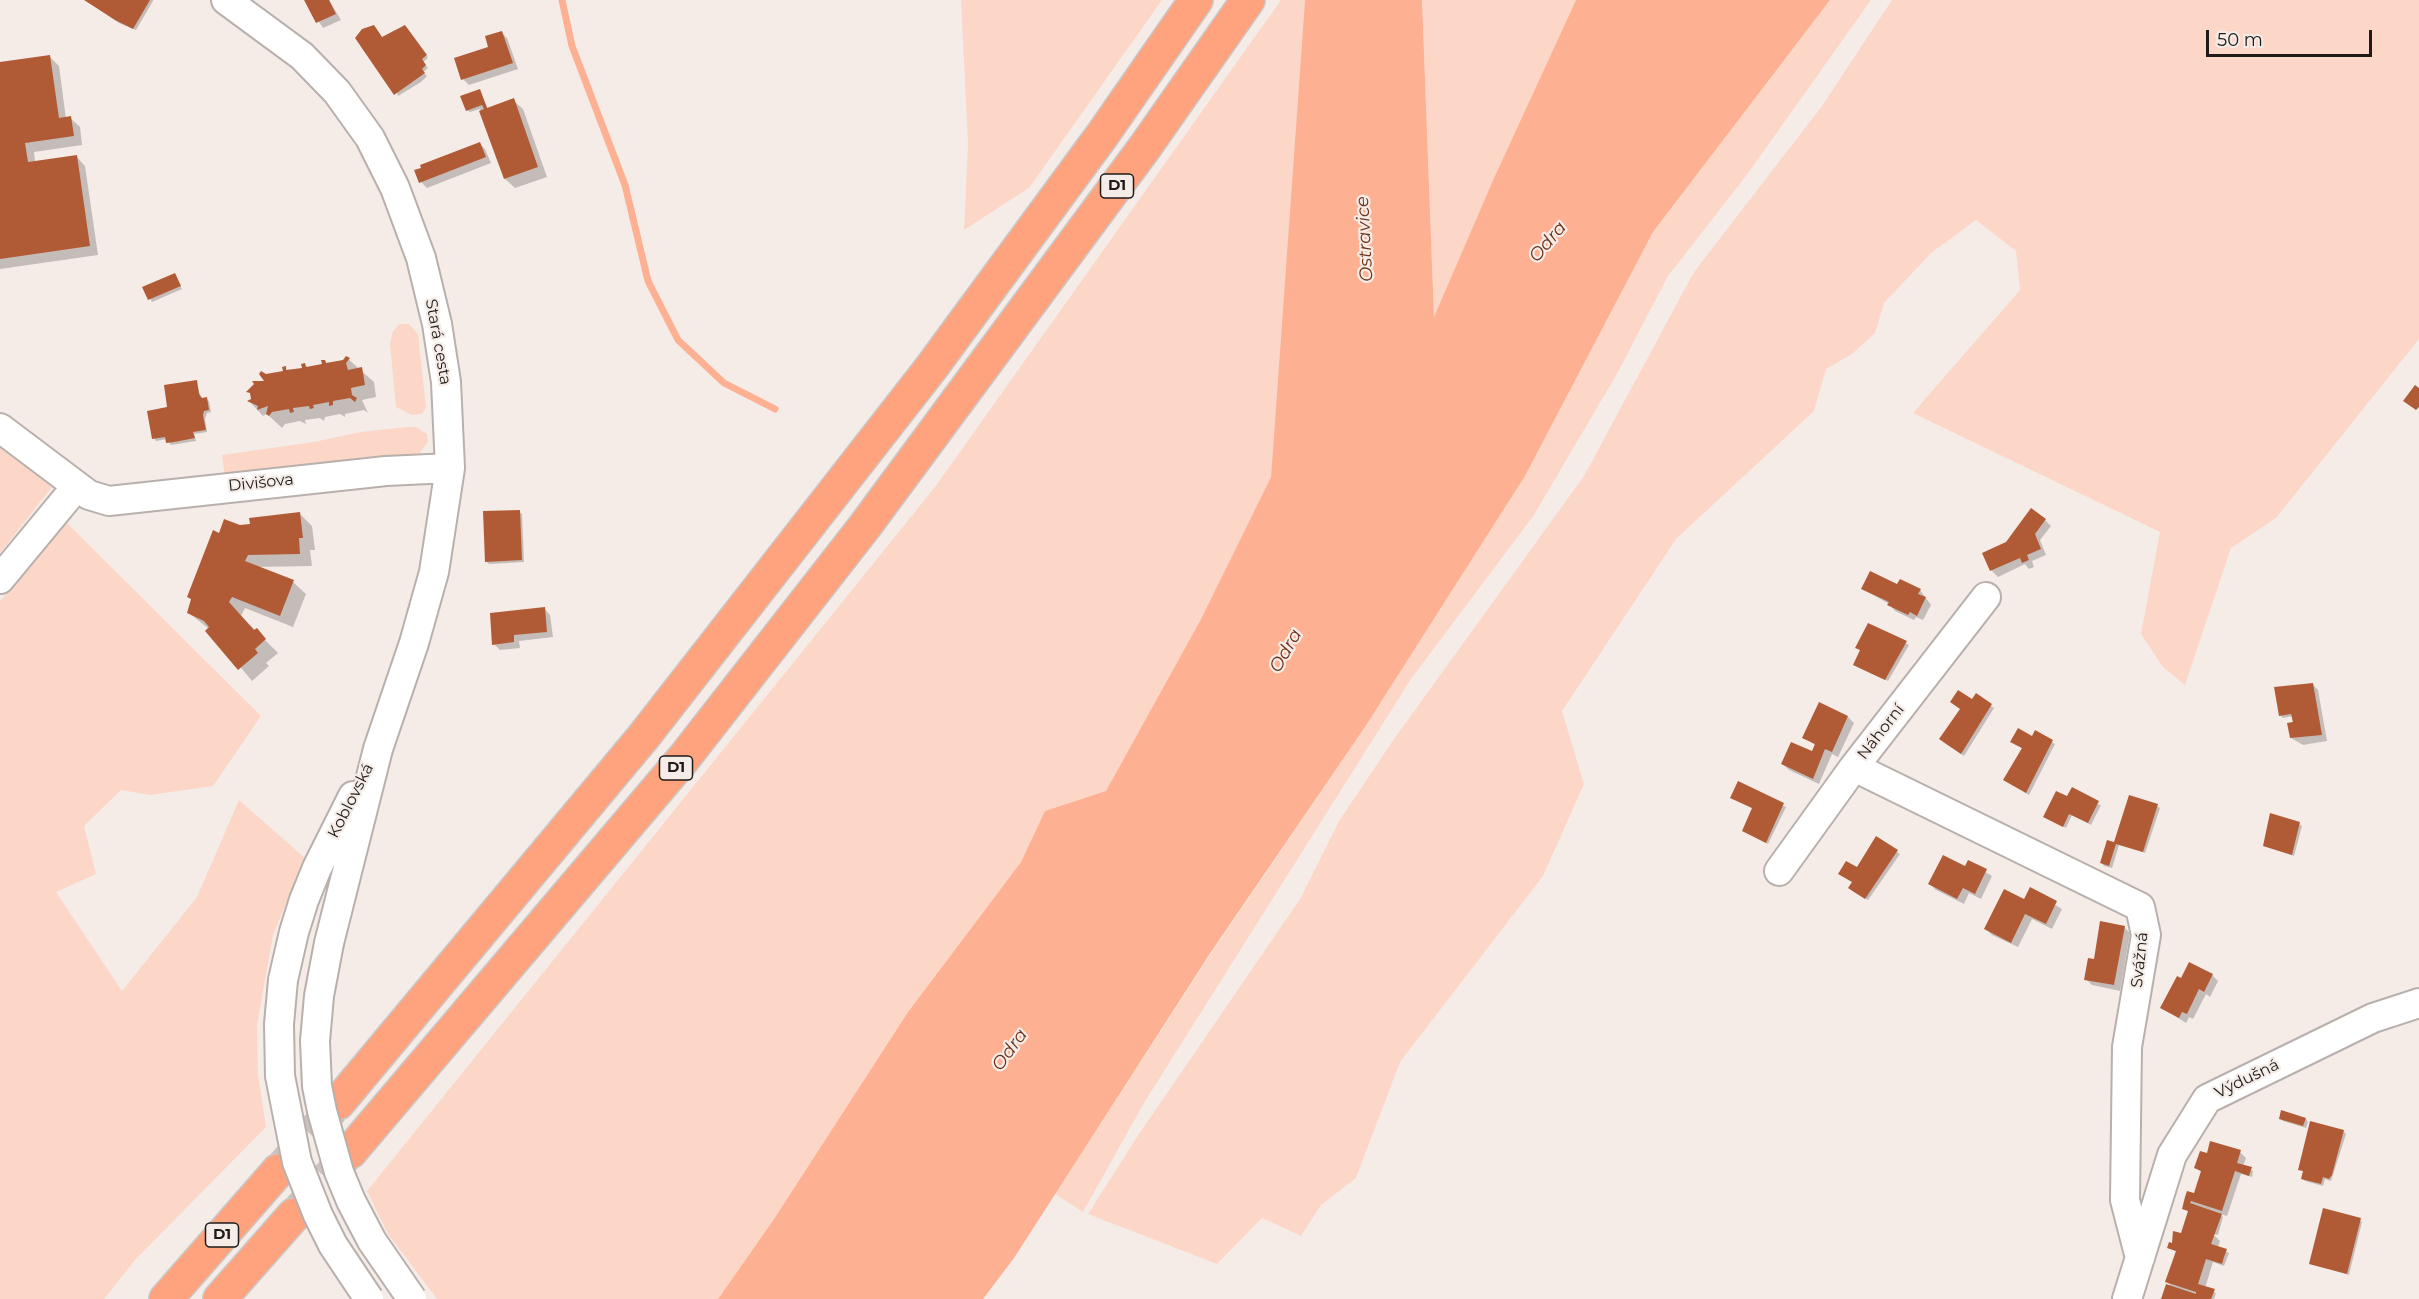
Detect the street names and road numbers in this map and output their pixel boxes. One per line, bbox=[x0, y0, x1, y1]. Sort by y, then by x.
road number: D1 bbox=[1100, 174, 1134, 198]
street label: Stará cesta bbox=[421, 298, 455, 386]
street label: Divišova bbox=[227, 470, 295, 496]
street label: Náhorní bbox=[1854, 701, 1908, 763]
road number: D1 bbox=[660, 756, 692, 780]
street label: Koblovská bbox=[324, 760, 378, 842]
street label: Svážná bbox=[2128, 931, 2152, 989]
street label: Výdušná bbox=[2212, 1055, 2282, 1103]
road number: D1 bbox=[206, 1223, 238, 1247]

